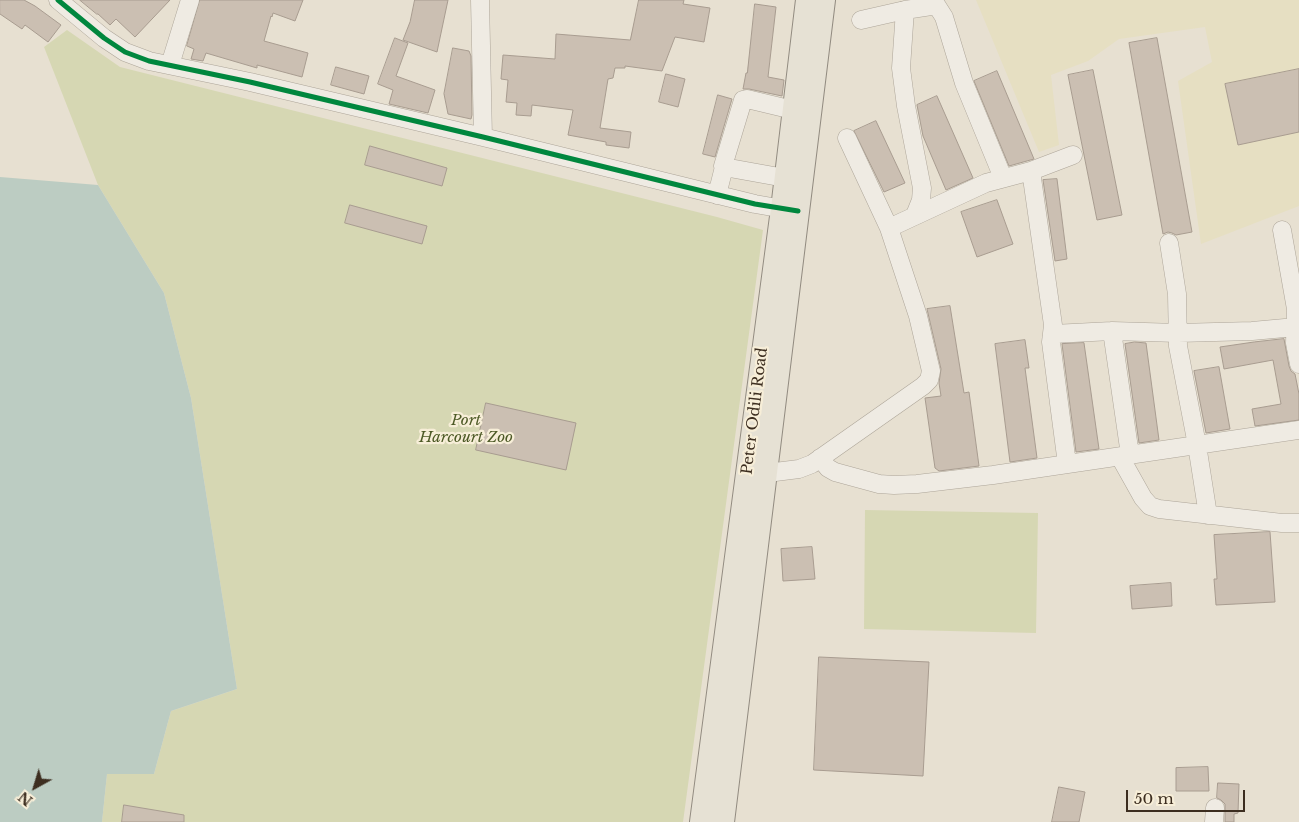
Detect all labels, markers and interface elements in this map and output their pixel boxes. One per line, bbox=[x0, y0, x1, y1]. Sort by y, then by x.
street label: Peter Odili Road bbox=[738, 346, 772, 476]
park label: Port Harcourt Zoo bbox=[419, 412, 513, 447]
north arrow bbox=[10, 762, 60, 812]
scale bar bbox=[1129, 780, 1248, 812]
text: N bbox=[15, 788, 36, 810]
text: 50 m bbox=[1134, 789, 1174, 808]

